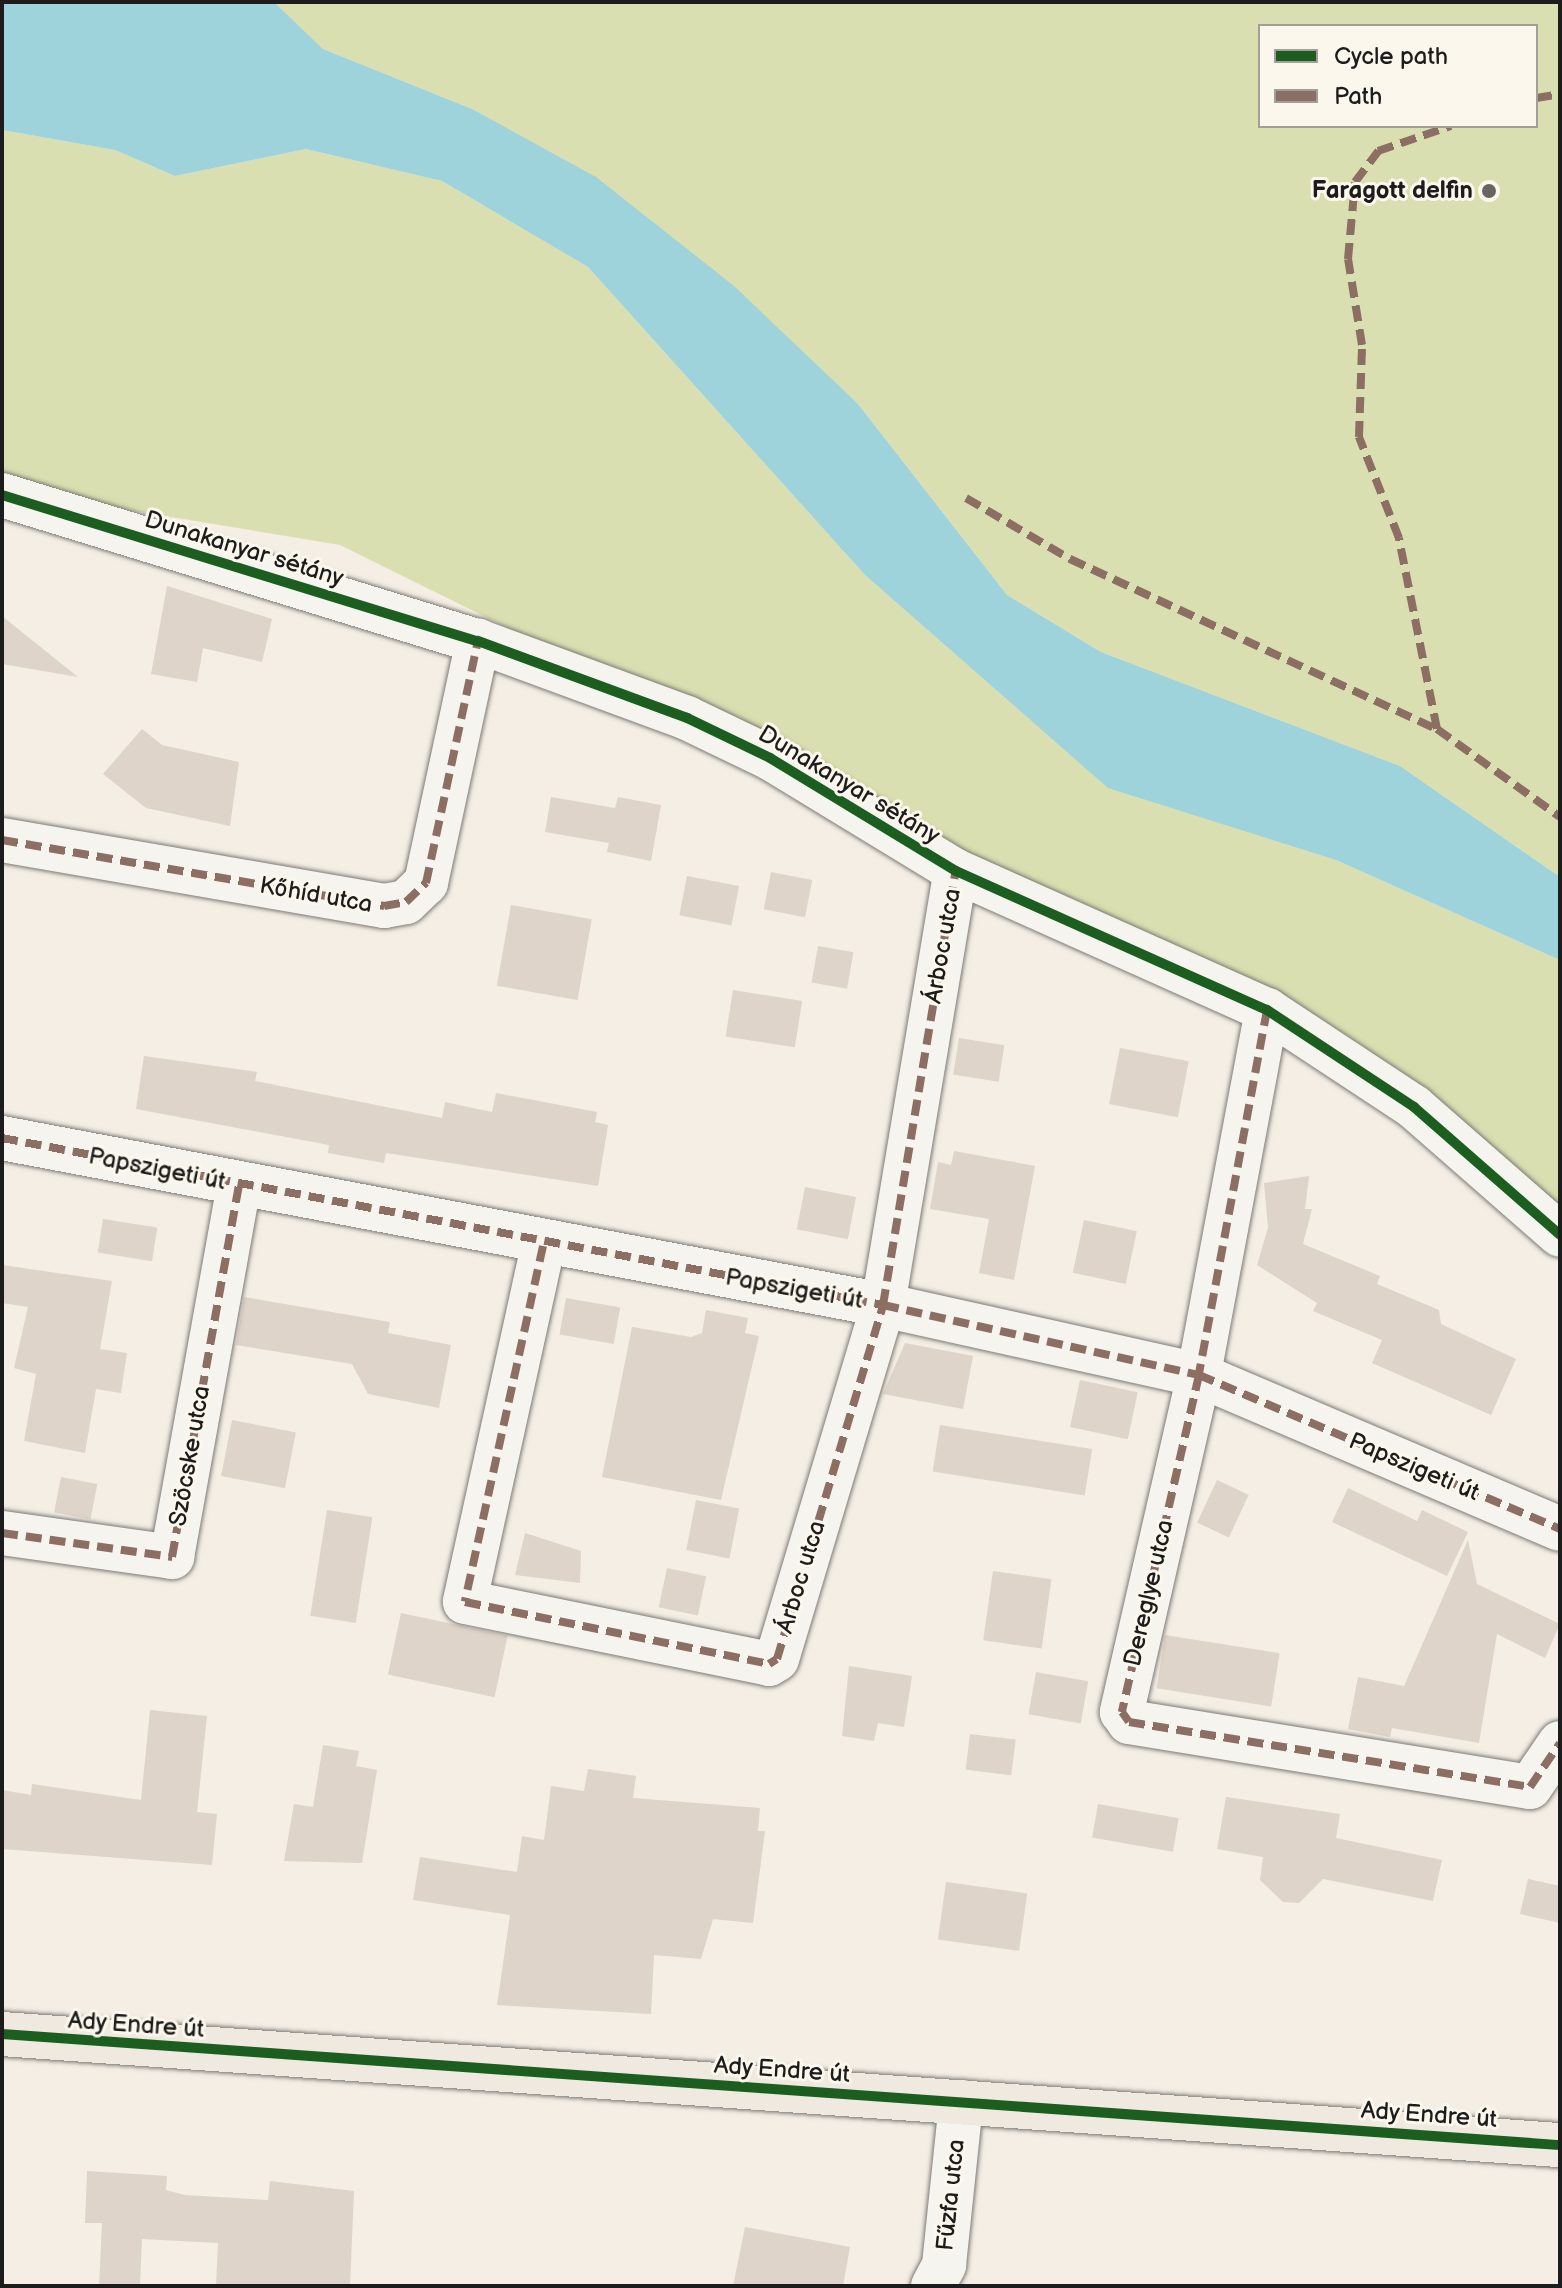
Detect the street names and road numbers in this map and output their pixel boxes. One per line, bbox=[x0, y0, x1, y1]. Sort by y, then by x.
street label: Dunakanyar sétány bbox=[141, 505, 347, 593]
street label: Dunakanyar sétány bbox=[753, 720, 945, 850]
street label: Kőhíd utca bbox=[257, 871, 375, 919]
street label: Árboc utca bbox=[919, 886, 967, 1006]
street label: Papszigeti út bbox=[86, 1142, 228, 1196]
street label: Papszigeti út bbox=[723, 1263, 865, 1315]
street label: Szöcske utca bbox=[163, 1383, 217, 1529]
street label: Papszigeti út bbox=[1345, 1427, 1483, 1507]
street label: Árboc utca bbox=[770, 1517, 832, 1637]
street label: Dereglye utca bbox=[1118, 1517, 1180, 1669]
street label: Ady Endre út bbox=[66, 2006, 206, 2044]
street label: Ady Endre út bbox=[712, 2051, 852, 2089]
street label: Ady Endre út bbox=[1359, 2096, 1499, 2134]
street label: Fűzfa utca bbox=[931, 2138, 971, 2252]

